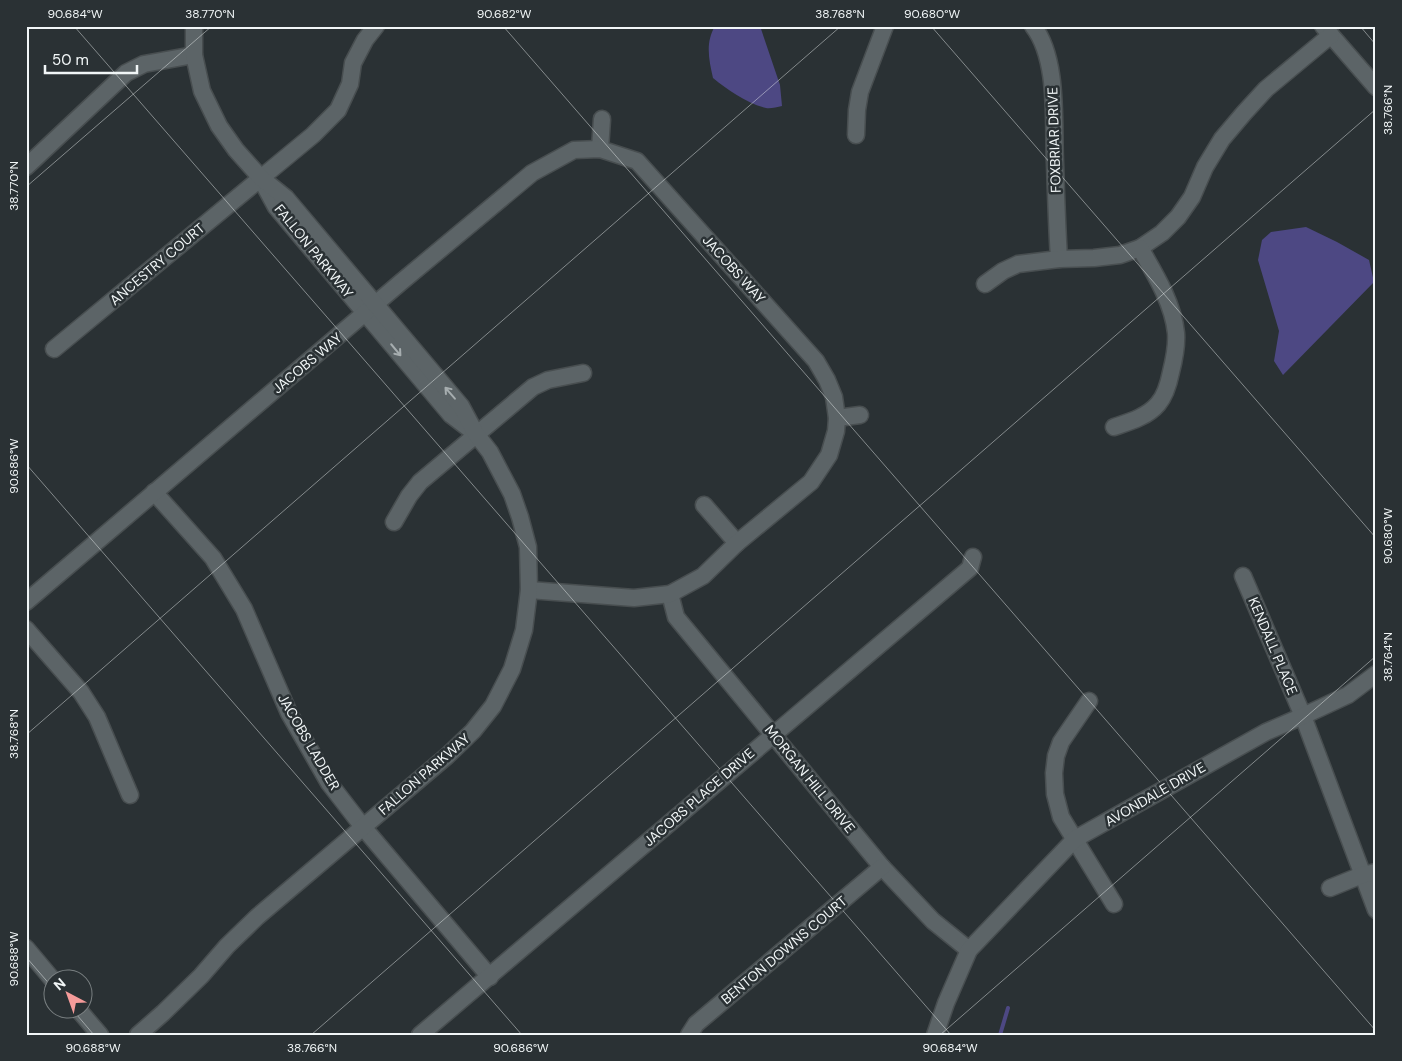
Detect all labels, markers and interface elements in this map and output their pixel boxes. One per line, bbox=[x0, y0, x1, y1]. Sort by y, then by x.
text: 90.684°W bbox=[47, 6, 103, 22]
text: 38.770°N bbox=[185, 6, 235, 22]
text: 90.682°W bbox=[477, 6, 532, 22]
text: 38.768°N bbox=[815, 6, 865, 22]
text: 90.680°W bbox=[904, 6, 960, 22]
scale bar bbox=[45, 42, 138, 74]
text: 50 m bbox=[52, 50, 89, 70]
text: 38.766°N bbox=[1380, 85, 1396, 135]
street label: FOXBRIAR DRIVE bbox=[1043, 87, 1065, 193]
text: 38.770°N bbox=[6, 161, 22, 211]
street label: FALLON PARKWAY bbox=[271, 200, 357, 302]
street label: ANCESTRY COURT bbox=[106, 219, 208, 309]
street label: JACOBS WAY bbox=[699, 231, 769, 307]
street label: JACOBS WAY bbox=[268, 329, 346, 397]
one-way arrow bbox=[391, 344, 402, 357]
one-way arrow bbox=[444, 387, 456, 400]
text: 90.686°W bbox=[6, 438, 22, 494]
text: 90.680°W bbox=[1380, 508, 1396, 564]
street label: KENDALL PLACE bbox=[1244, 594, 1302, 698]
text: 38.764°N bbox=[1380, 632, 1396, 682]
street label: JACOBS LADDER bbox=[274, 690, 344, 794]
text: 38.768°N bbox=[6, 709, 22, 759]
street label: MORGAN HILL DRIVE bbox=[761, 721, 859, 837]
street label: FALLON PARKWAY bbox=[375, 729, 473, 819]
street label: JACOBS PLACE DRIVE bbox=[640, 744, 758, 850]
street label: AVONDALE DRIVE bbox=[1101, 758, 1209, 830]
street label: BENTON DOWNS COURT bbox=[717, 892, 851, 1008]
text: 90.688°W bbox=[6, 931, 22, 987]
north arrow bbox=[42, 968, 92, 1018]
text: N bbox=[50, 974, 69, 994]
text: 90.688°W bbox=[65, 1040, 121, 1056]
text: 38.766°N bbox=[287, 1040, 337, 1056]
text: 90.686°W bbox=[493, 1040, 549, 1056]
text: 90.684°W bbox=[922, 1040, 978, 1056]

